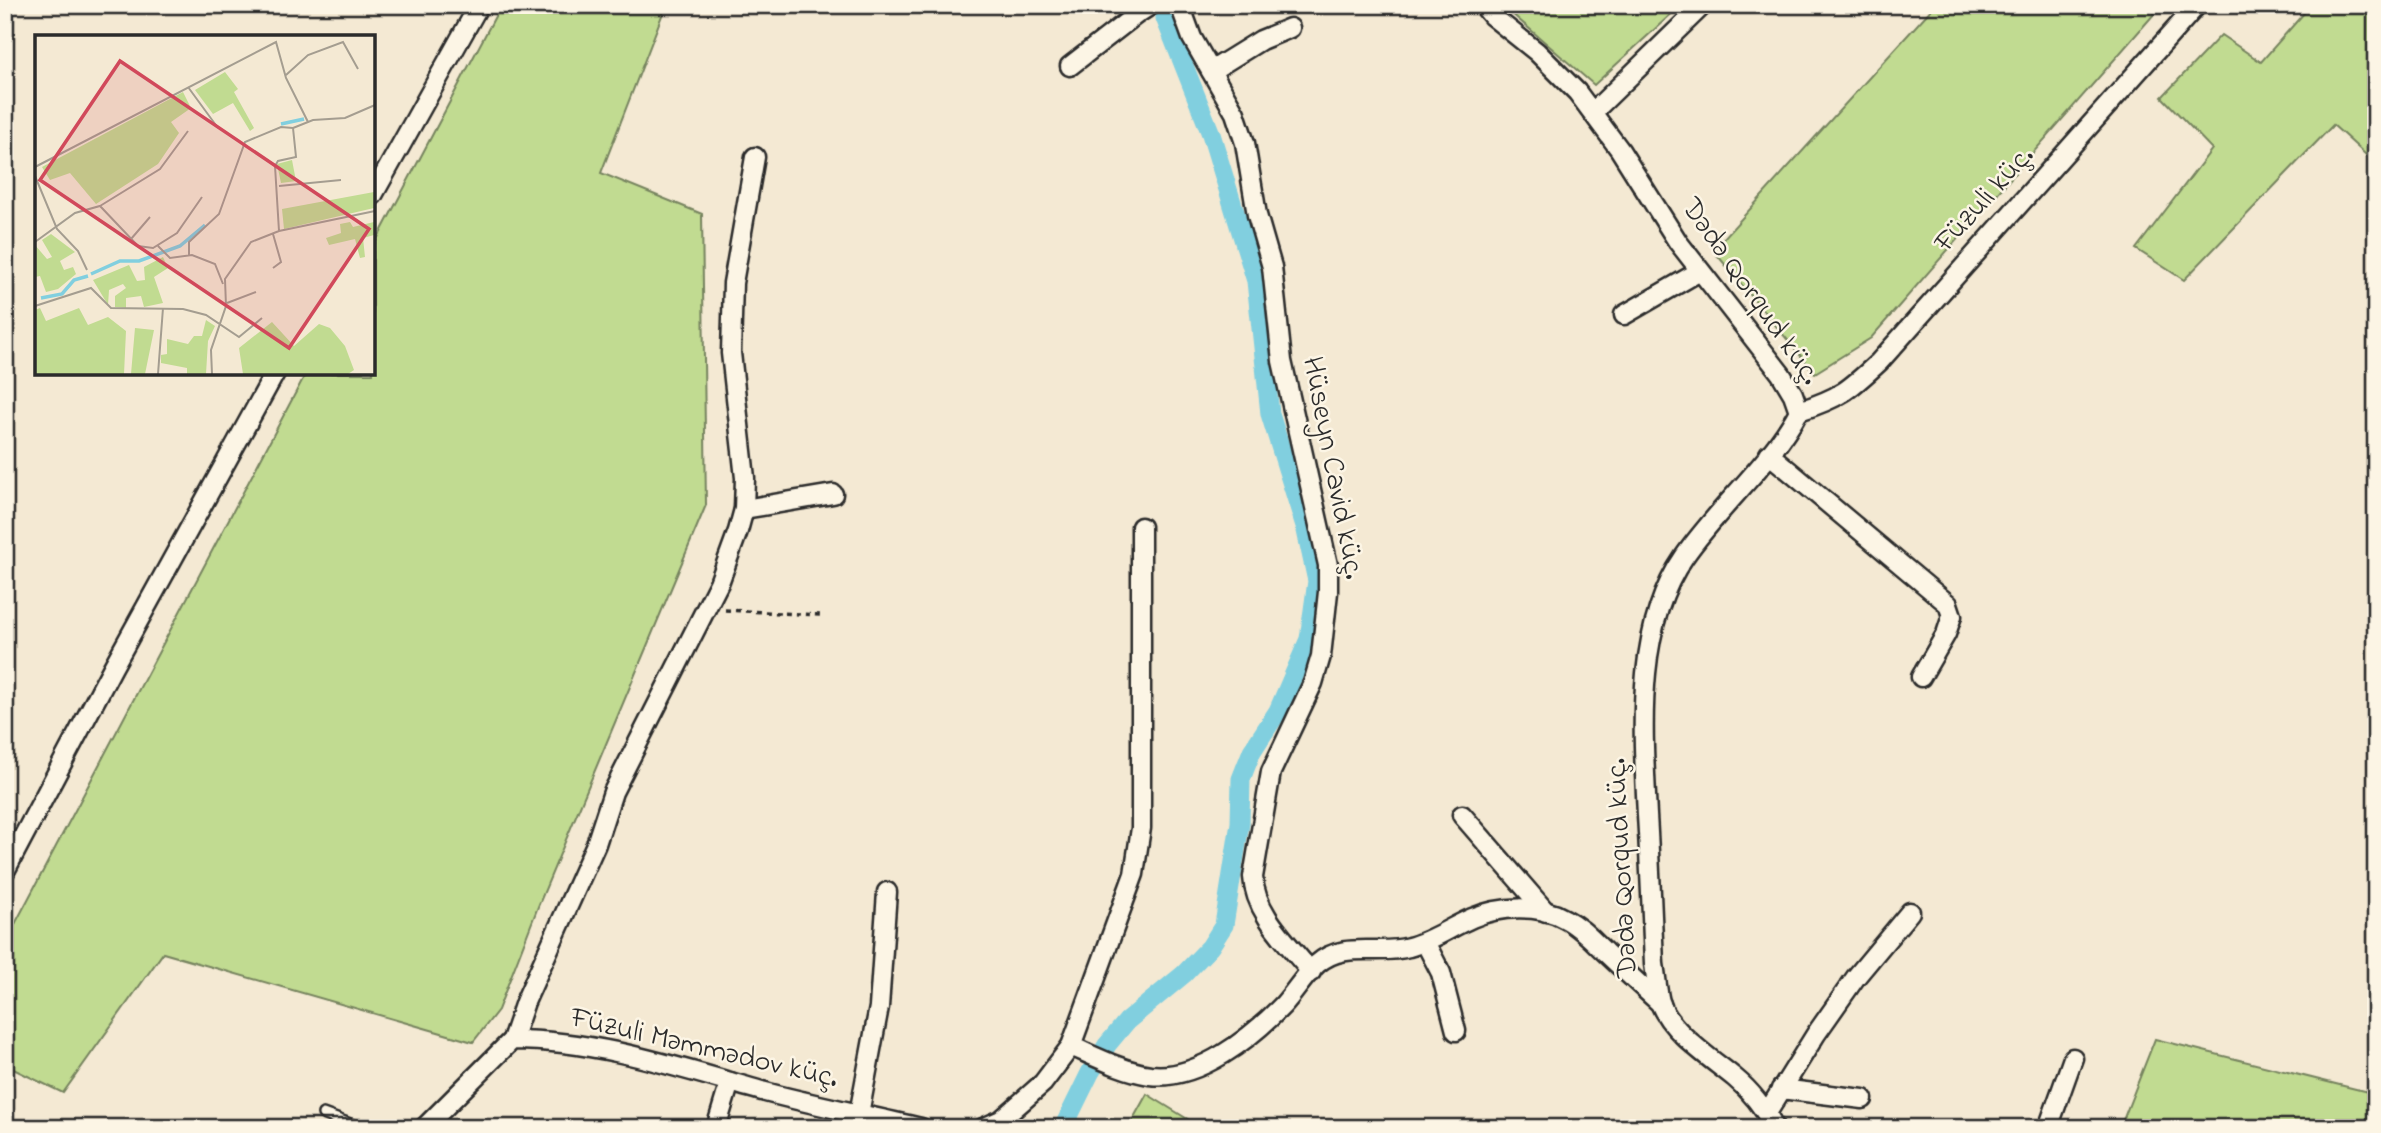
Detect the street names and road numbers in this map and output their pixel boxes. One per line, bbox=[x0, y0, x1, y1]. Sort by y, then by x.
street label: Füzuli küç. bbox=[1924, 136, 2045, 264]
street label: Dədə Qorqud küç. bbox=[1668, 189, 1831, 395]
street label: Hüseyn Cavid küç. bbox=[1289, 353, 1375, 583]
street label: Dədə Qorqud küç. bbox=[1595, 757, 1651, 980]
street label: Füzuli Məmmədov küç. bbox=[565, 997, 842, 1101]

